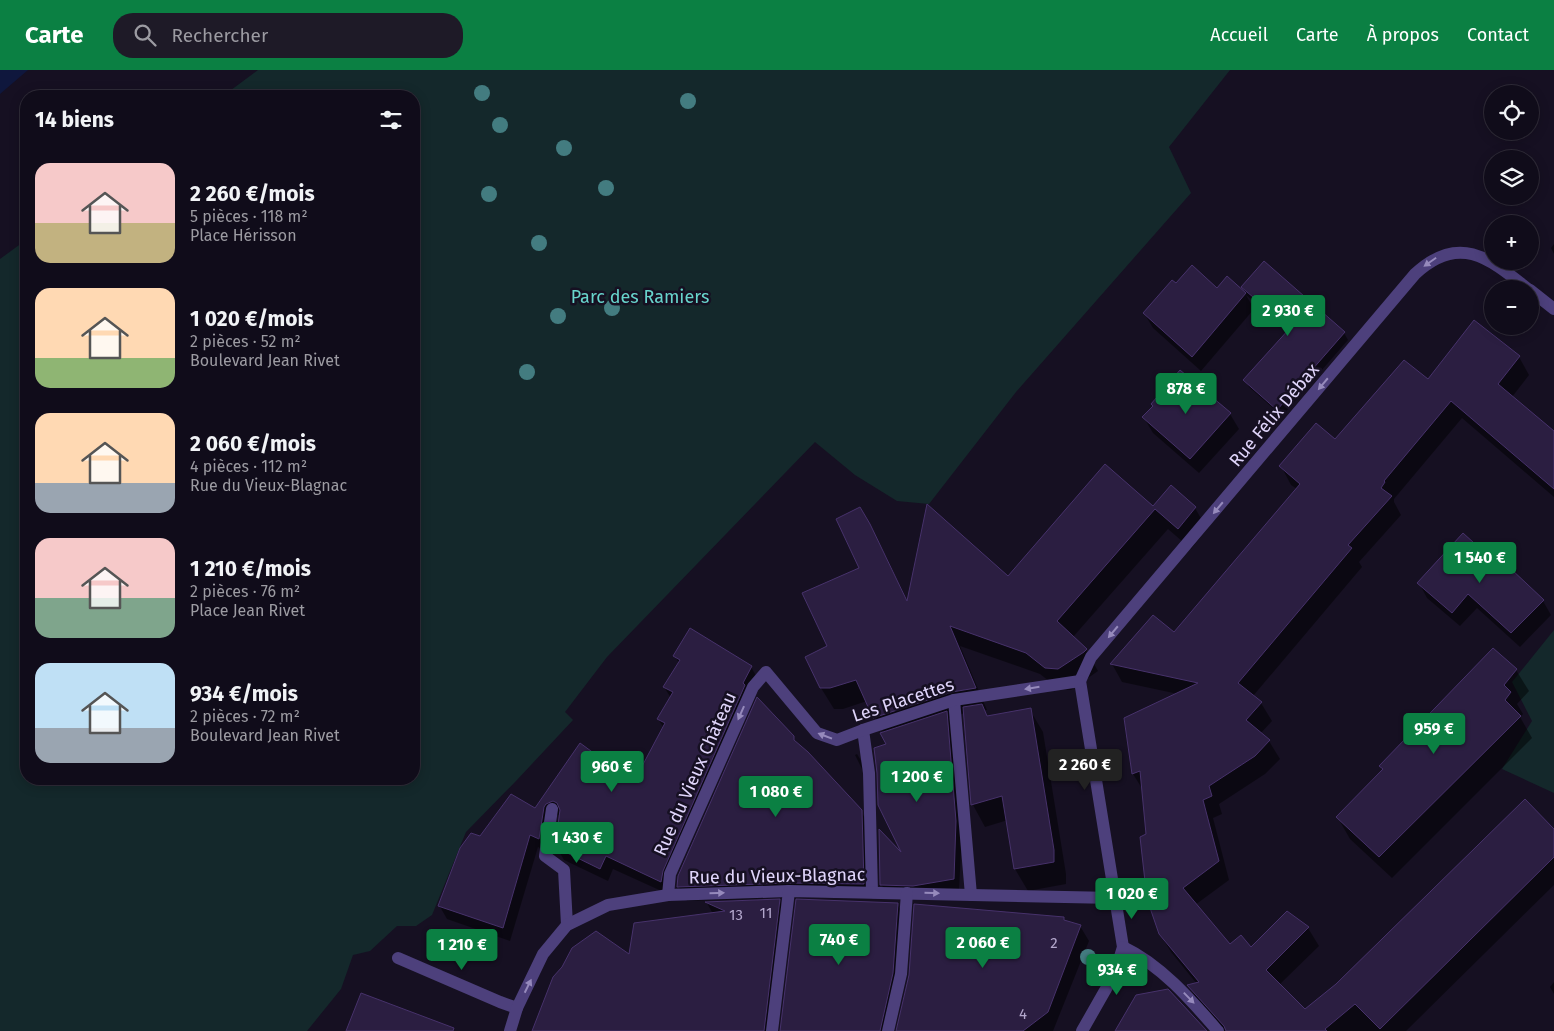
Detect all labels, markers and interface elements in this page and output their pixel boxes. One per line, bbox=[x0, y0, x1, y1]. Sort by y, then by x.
search box bbox=[113, 13, 463, 58]
text: Carte bbox=[25, 21, 83, 49]
icon: search bbox=[131, 21, 159, 49]
text: Rechercher bbox=[171, 24, 268, 47]
text: Accueil bbox=[1210, 24, 1268, 46]
text: Carte bbox=[1296, 24, 1339, 46]
text: À propos bbox=[1367, 24, 1439, 46]
text: Contact bbox=[1467, 24, 1529, 46]
map controls bbox=[1484, 85, 1539, 335]
button: locate bbox=[1484, 85, 1539, 140]
icon: filters bbox=[377, 106, 405, 134]
text: 14 biens bbox=[35, 107, 114, 133]
button: layers bbox=[1484, 150, 1539, 205]
text: 2 260 €/mois bbox=[190, 181, 315, 207]
icon: home bbox=[75, 183, 135, 243]
text: 5 pièces · 118 m² bbox=[190, 207, 308, 226]
button: + bbox=[1484, 215, 1539, 270]
text: Place Hérisson bbox=[190, 226, 297, 245]
one-way arrow bbox=[1423, 257, 1437, 267]
button: − bbox=[1484, 280, 1539, 335]
park label: Parc des Ramiers bbox=[571, 286, 709, 308]
pin: 2 930 € bbox=[1242, 294, 1334, 337]
text: 2 930 € bbox=[1262, 301, 1314, 320]
text: 1 020 €/mois bbox=[190, 306, 314, 332]
icon: home bbox=[75, 308, 135, 368]
text: 2 pièces · 52 m² bbox=[190, 332, 301, 351]
text: Boulevard Jean Rivet bbox=[190, 351, 340, 370]
street label: Rue Félix Débax bbox=[1224, 359, 1324, 471]
pin: 878 € bbox=[1151, 372, 1221, 415]
one-way arrow bbox=[1318, 377, 1329, 390]
text: 878 € bbox=[1167, 379, 1205, 398]
text: 2 060 €/mois bbox=[190, 431, 316, 457]
icon: home bbox=[75, 433, 135, 493]
text: 4 pièces · 112 m² bbox=[190, 457, 307, 476]
text: Rue du Vieux-Blagnac bbox=[190, 476, 347, 495]
one-way arrow bbox=[1213, 501, 1224, 514]
pin: 1 540 € bbox=[1434, 542, 1526, 584]
text: 1 540 € bbox=[1454, 548, 1506, 567]
text: 1 210 €/mois bbox=[190, 556, 311, 582]
icon: home bbox=[75, 558, 135, 618]
text: 2 pièces · 76 m² bbox=[190, 582, 300, 601]
text: Place Jean Rivet bbox=[190, 601, 305, 620]
one-way arrow bbox=[1107, 625, 1119, 637]
street label: Les Placettes bbox=[849, 673, 957, 727]
text: 934 €/mois bbox=[190, 681, 298, 707]
icon: home bbox=[75, 683, 135, 743]
one-way arrow bbox=[1024, 685, 1040, 693]
street label: Rue du Vieux Château bbox=[649, 689, 741, 859]
one-way arrow bbox=[737, 706, 745, 720]
text: 2 pièces · 72 m² bbox=[190, 707, 300, 726]
pin: 959 € bbox=[1399, 712, 1469, 755]
text: 959 € bbox=[1414, 719, 1454, 738]
text: Boulevard Jean Rivet bbox=[190, 726, 340, 745]
one-way arrow bbox=[818, 732, 833, 739]
pin: 2 260 € bbox=[1039, 748, 1131, 791]
pin: 960 € bbox=[577, 750, 647, 793]
text: 2 260 € bbox=[1059, 755, 1111, 774]
text: 960 € bbox=[592, 757, 632, 776]
pin: 1 200 € bbox=[871, 760, 963, 803]
text: 1 200 € bbox=[891, 767, 943, 786]
pin: 1 080 € bbox=[730, 776, 822, 818]
text: 1 080 € bbox=[750, 782, 802, 801]
pin: 1 430 € bbox=[531, 822, 623, 864]
text: 1 430 € bbox=[552, 828, 602, 847]
street label: Rue du Vieux-Blagnac bbox=[688, 863, 866, 889]
pin: 1 020 € bbox=[1086, 878, 1178, 920]
text: 1 020 € bbox=[1106, 884, 1158, 903]
one-way arrow bbox=[709, 889, 725, 897]
one-way arrow bbox=[924, 890, 940, 898]
house number: 11 bbox=[760, 904, 772, 922]
house number: 13 bbox=[729, 906, 743, 924]
pin: 740 € bbox=[804, 924, 874, 966]
pin: 2 060 € bbox=[937, 926, 1029, 969]
pin: 1 210 € bbox=[416, 928, 508, 971]
text: 740 € bbox=[820, 930, 858, 949]
text: 2 060 € bbox=[956, 933, 1010, 952]
house number: 2 bbox=[1050, 934, 1058, 952]
text: 1 210 € bbox=[437, 935, 487, 954]
pin: 934 € bbox=[1082, 954, 1152, 996]
text: 934 € bbox=[1097, 960, 1137, 979]
one-way arrow bbox=[524, 979, 532, 993]
one-way arrow bbox=[1183, 992, 1195, 1004]
house number: 4 bbox=[1019, 1005, 1027, 1023]

